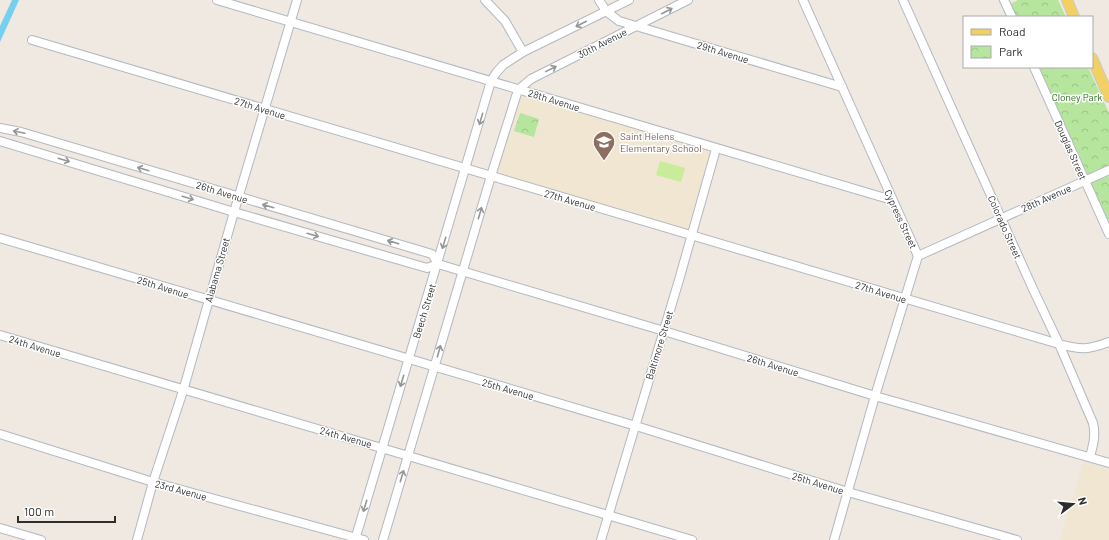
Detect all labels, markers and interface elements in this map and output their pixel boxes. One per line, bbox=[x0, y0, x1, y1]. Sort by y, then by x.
one-way arrow bbox=[661, 7, 673, 14]
legend bbox=[963, 16, 1093, 68]
one-way arrow bbox=[575, 21, 587, 28]
text: Road bbox=[999, 24, 1026, 38]
street label: 30th Avenue bbox=[575, 25, 629, 61]
street label: 29th Avenue bbox=[696, 38, 750, 66]
text: Park bbox=[999, 44, 1023, 58]
one-way arrow bbox=[544, 65, 556, 72]
street label: 28th Avenue bbox=[527, 86, 581, 114]
park label: Cloney Park bbox=[1052, 91, 1102, 103]
street label: 27th Avenue bbox=[233, 95, 287, 121]
one-way arrow bbox=[477, 112, 484, 125]
street label: Douglas Street bbox=[1053, 118, 1090, 182]
one-way arrow bbox=[12, 127, 25, 135]
school or university icon: Saint Helens Elementary School bbox=[591, 129, 617, 162]
place label: Saint Helens Elementary School bbox=[620, 130, 701, 154]
one-way arrow bbox=[57, 157, 70, 164]
one-way arrow bbox=[137, 165, 150, 172]
street label: 26th Avenue bbox=[195, 178, 249, 206]
street label: 28th Avenue bbox=[1019, 182, 1073, 214]
street label: 27th Avenue bbox=[543, 187, 597, 213]
street label: Cypress Street bbox=[882, 188, 920, 251]
street label: Colorado Street bbox=[986, 193, 1024, 261]
one-way arrow bbox=[182, 195, 195, 202]
one-way arrow bbox=[262, 202, 275, 209]
one-way arrow bbox=[477, 207, 484, 220]
one-way arrow bbox=[306, 232, 319, 239]
street label: Alabama Street bbox=[202, 236, 232, 304]
one-way arrow bbox=[440, 236, 447, 249]
one-way arrow bbox=[386, 238, 399, 245]
street label: 25th Avenue bbox=[136, 273, 190, 301]
street label: 27th Avenue bbox=[854, 279, 908, 305]
street label: Beech Street bbox=[410, 282, 438, 340]
street label: Baltimore Street bbox=[643, 309, 675, 381]
street label: 24th Avenue bbox=[8, 332, 62, 360]
one-way arrow bbox=[436, 345, 443, 358]
street label: 26th Avenue bbox=[746, 351, 800, 379]
one-way arrow bbox=[398, 375, 406, 387]
street label: 25th Avenue bbox=[481, 376, 535, 402]
street label: 24th Avenue bbox=[319, 424, 373, 450]
one-way arrow bbox=[399, 469, 406, 482]
street label: 25th Avenue bbox=[791, 469, 845, 497]
street label: 23rd Avenue bbox=[154, 477, 208, 503]
north arrow bbox=[1053, 484, 1093, 524]
text: N bbox=[1076, 496, 1090, 506]
scale bar bbox=[18, 498, 115, 524]
one-way arrow bbox=[361, 499, 368, 512]
text: 100 m bbox=[24, 504, 54, 518]

